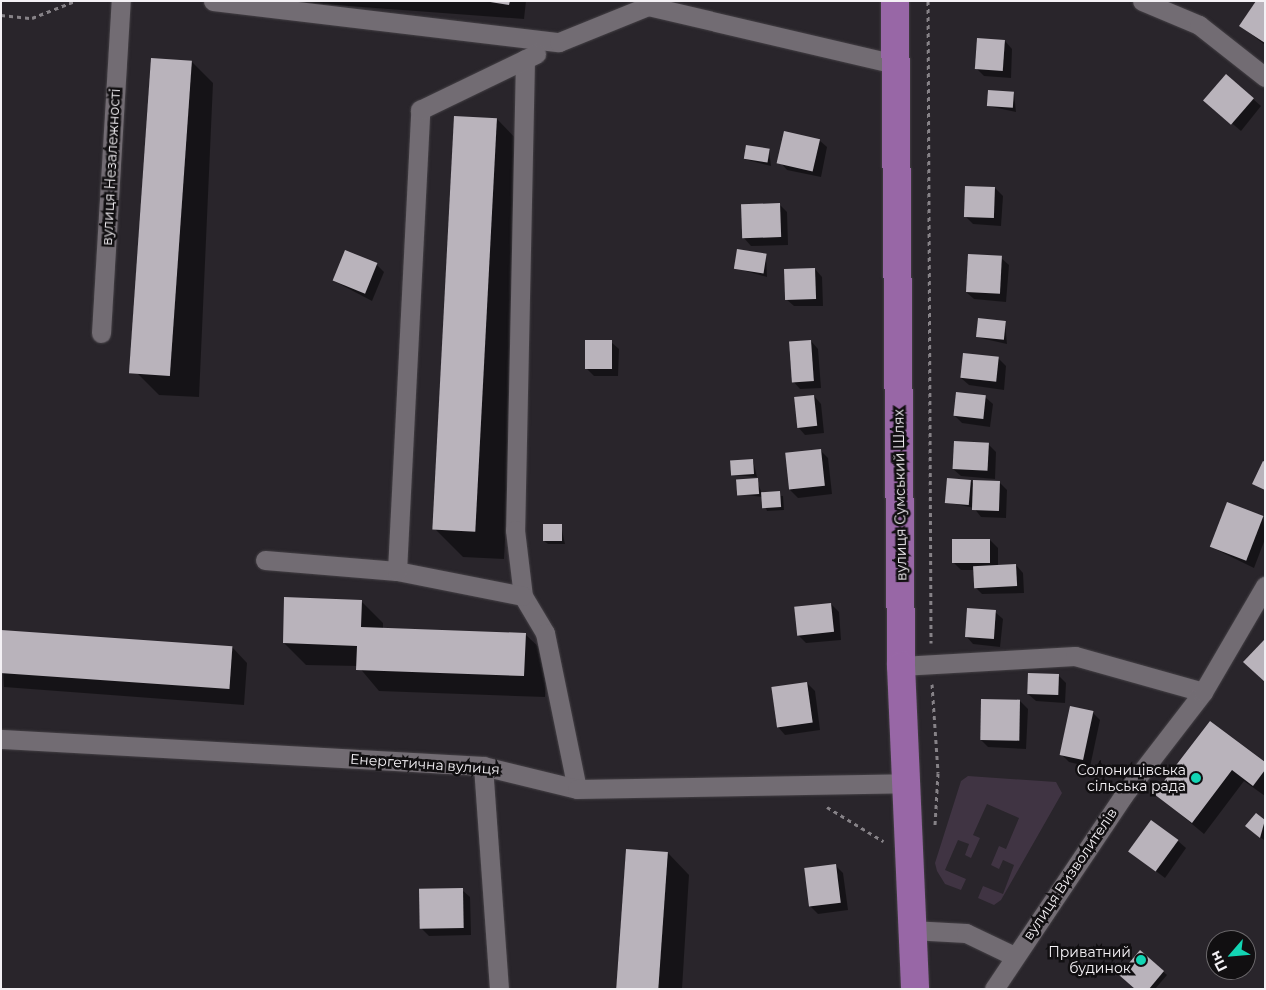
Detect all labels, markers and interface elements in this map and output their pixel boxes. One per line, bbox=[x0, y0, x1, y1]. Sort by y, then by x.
street label: вулиця Незалежності bbox=[98, 88, 124, 246]
street label: вулиця Сумський Шлях bbox=[890, 409, 910, 581]
street label: Енергетична вулиця bbox=[350, 750, 500, 778]
place label: Солоницівська сільська рада bbox=[1077, 762, 1186, 794]
marker: Солоницівська сільська рада bbox=[1190, 772, 1202, 784]
street label: вулиця Визволителів bbox=[1020, 805, 1120, 943]
north arrow bbox=[1206, 930, 1256, 980]
place label: Приватний будинок bbox=[1048, 944, 1131, 976]
text: Пн bbox=[1206, 948, 1231, 975]
marker: Приватний будинок bbox=[1135, 954, 1147, 966]

